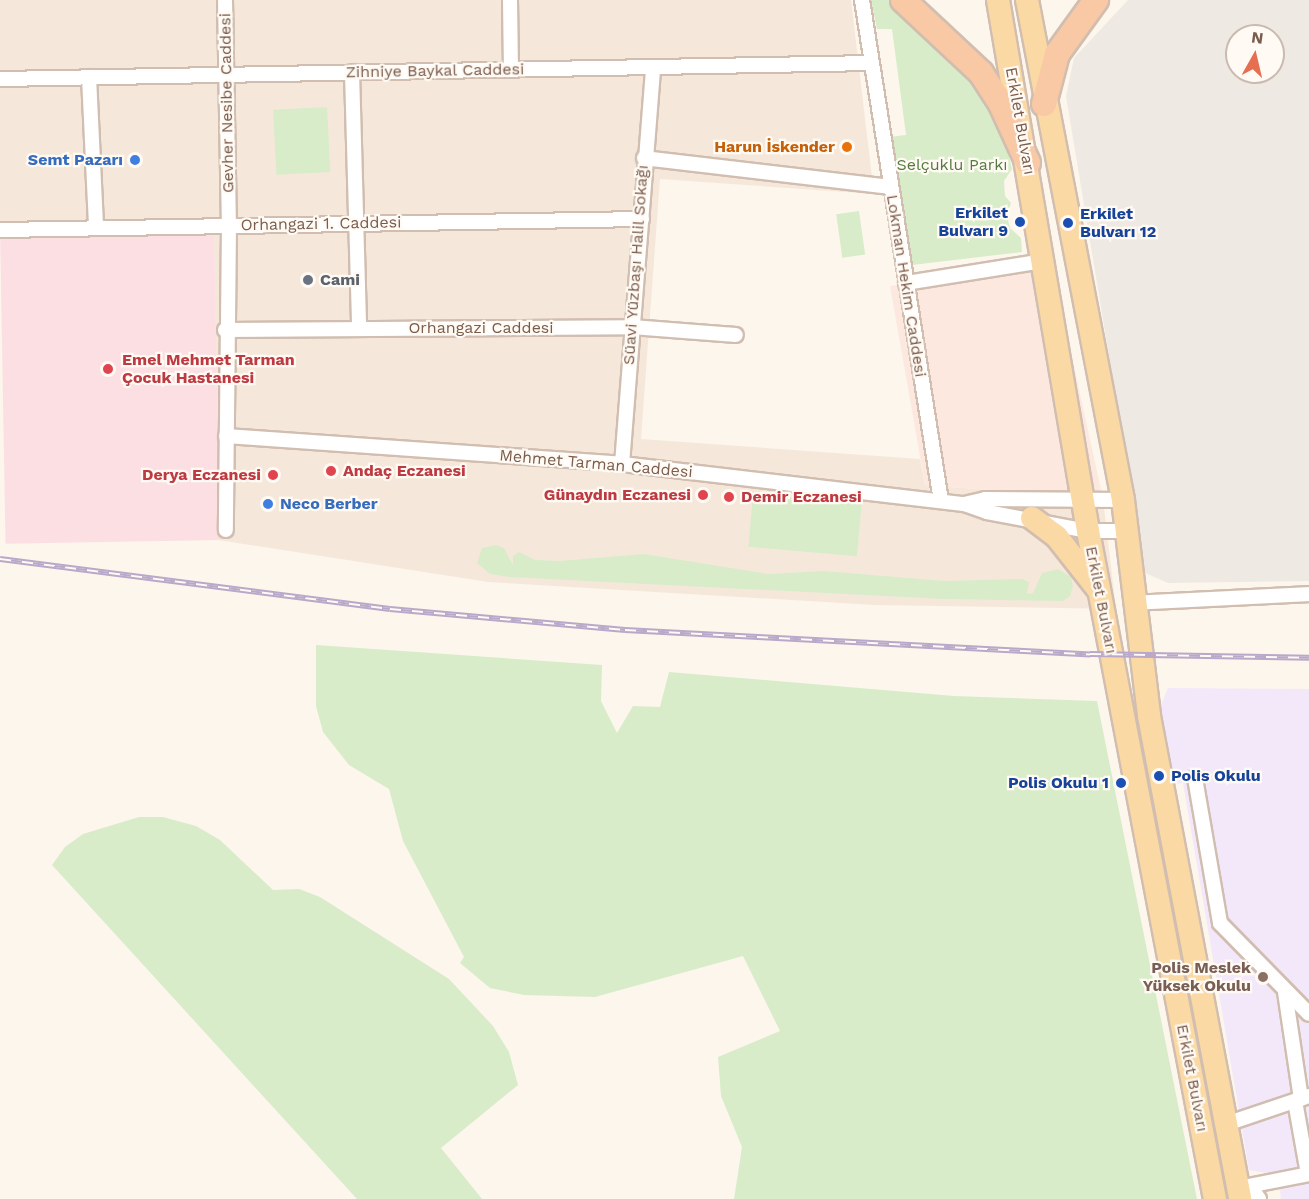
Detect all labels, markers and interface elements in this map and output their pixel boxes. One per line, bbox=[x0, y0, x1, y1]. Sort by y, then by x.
street label: Gevher Nesibe Caddesi bbox=[216, 13, 238, 193]
north arrow bbox=[1225, 24, 1285, 84]
text: N bbox=[1250, 27, 1264, 48]
street label: Zihniye Baykal Caddesi bbox=[345, 60, 525, 82]
street label: Erkilet Bulvarı bbox=[1001, 66, 1039, 176]
place label: Harun İskender bbox=[714, 137, 835, 157]
marker: Harun İskender bbox=[840, 140, 854, 154]
place label: Semt Pazarı bbox=[28, 150, 123, 170]
marker: Semt Pazarı bbox=[128, 153, 142, 167]
park label: Selçuklu Parkı bbox=[896, 155, 1008, 175]
street label: Süavi Yüzbaşı Halil Sokağı bbox=[619, 164, 653, 366]
street label: Lokman Hekim Caddesi bbox=[882, 193, 930, 379]
place label: Erkilet Bulvarı 9 bbox=[938, 203, 1008, 241]
place label: Erkilet Bulvarı 12 bbox=[1080, 204, 1156, 242]
street label: Orhangazi 1. Caddesi bbox=[240, 213, 402, 235]
marker: Erkilet Bulvarı 9 bbox=[1013, 215, 1027, 229]
marker: Erkilet Bulvarı 12 bbox=[1061, 216, 1075, 230]
place label: Cami bbox=[320, 270, 360, 290]
marker: Cami bbox=[301, 273, 315, 287]
street label: Orhangazi Caddesi bbox=[408, 318, 554, 338]
place label: Emel Mehmet Tarman Çocuk Hastanesi bbox=[122, 350, 295, 388]
marker: Emel Mehmet Tarman Çocuk Hastanesi bbox=[99, 360, 117, 378]
street label: Mehmet Tarman Caddesi bbox=[498, 446, 694, 482]
place label: Andaç Eczanesi bbox=[343, 461, 466, 481]
marker: Andaç Eczanesi bbox=[324, 464, 338, 478]
place label: Derya Eczanesi bbox=[142, 465, 261, 485]
marker: Derya Eczanesi bbox=[266, 468, 280, 482]
place label: Günaydın Eczanesi bbox=[544, 485, 691, 505]
place label: Demir Eczanesi bbox=[741, 487, 862, 507]
marker: Günaydın Eczanesi bbox=[696, 488, 710, 502]
marker: Demir Eczanesi bbox=[722, 490, 736, 504]
place label: Neco Berber bbox=[280, 494, 378, 514]
marker: Neco Berber bbox=[261, 497, 275, 511]
street label: Erkilet Bulvarı bbox=[1081, 545, 1121, 655]
place label: Polis Okulu bbox=[1171, 766, 1261, 786]
marker: Polis Okulu bbox=[1152, 769, 1166, 783]
place label: Polis Okulu 1 bbox=[1008, 773, 1109, 793]
marker: Polis Okulu 1 bbox=[1114, 776, 1128, 790]
place label: Polis Meslek Yüksek Okulu bbox=[1143, 958, 1251, 996]
marker: Polis Meslek Yüksek Okulu bbox=[1256, 970, 1270, 984]
street label: Erkilet Bulvarı bbox=[1172, 1023, 1212, 1133]

